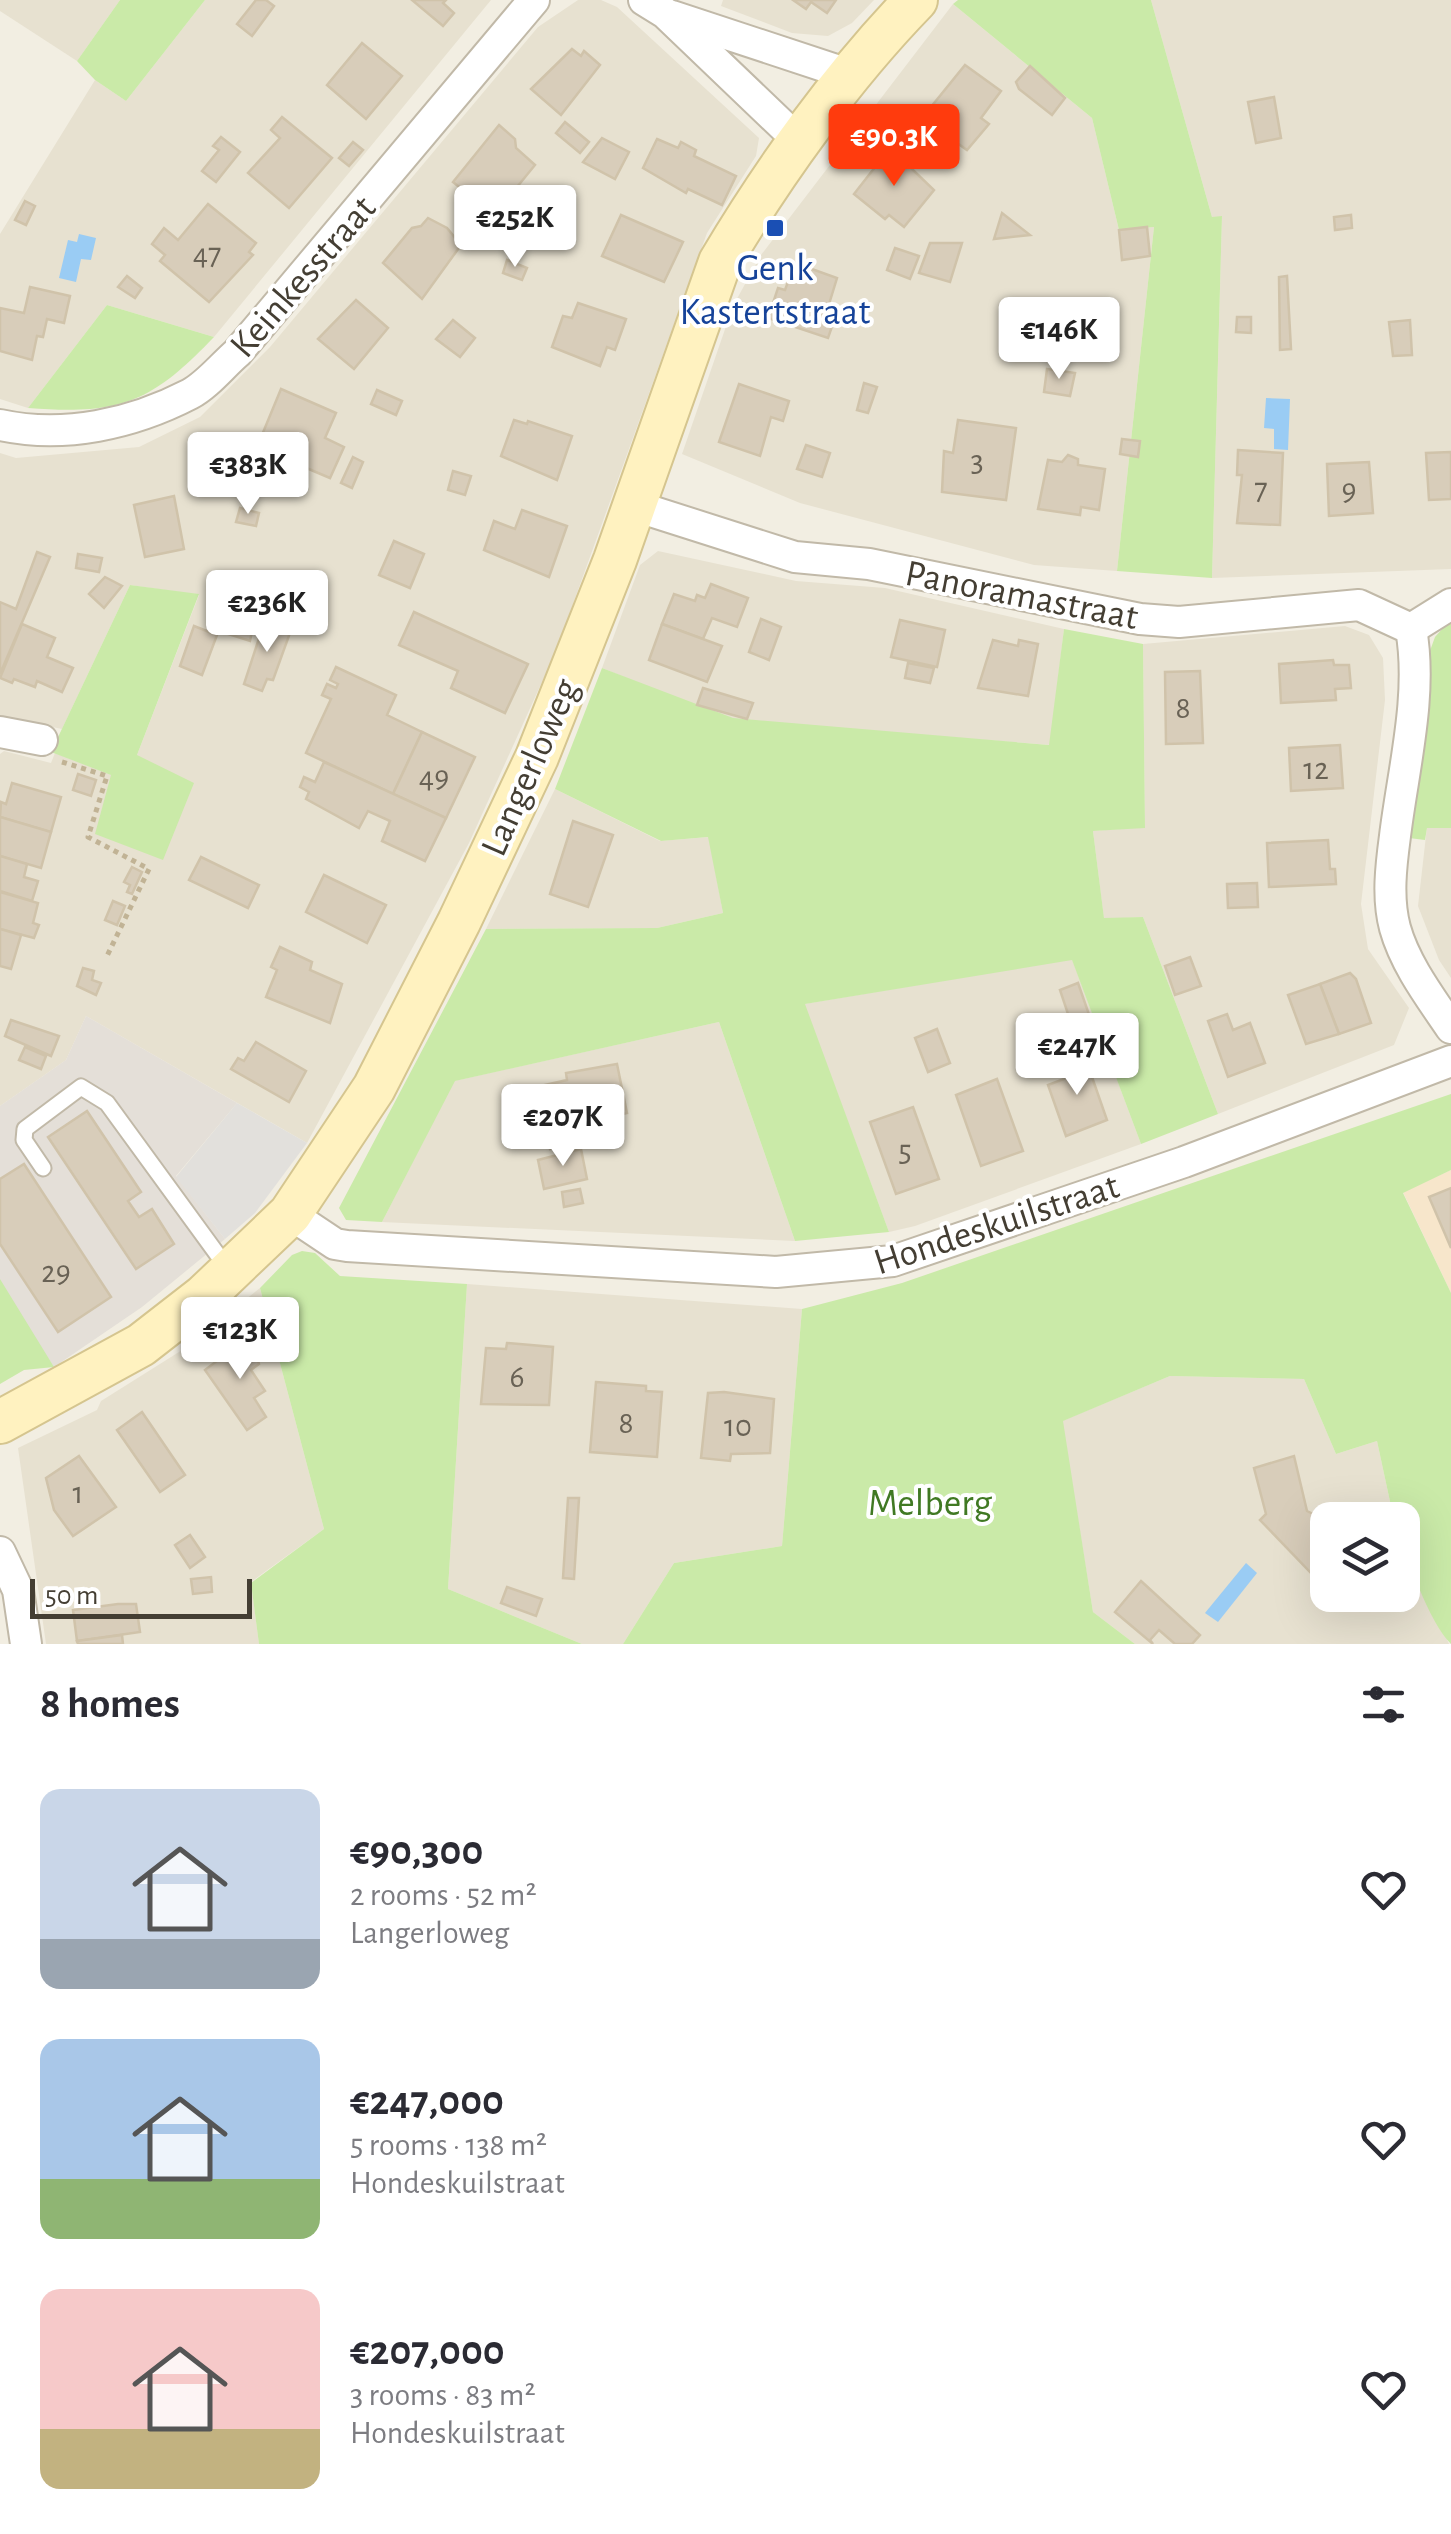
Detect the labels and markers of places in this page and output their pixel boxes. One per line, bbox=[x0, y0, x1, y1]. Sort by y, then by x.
pin: €90.3K bbox=[813, 104, 975, 189]
pin: €252K bbox=[445, 185, 585, 270]
marker: Genk Kastertstraat bbox=[764, 217, 786, 239]
place label: Genk Kastertstraat bbox=[680, 250, 870, 332]
pin: €146K bbox=[989, 297, 1129, 382]
pin: €383K bbox=[178, 432, 318, 517]
pin: €236K bbox=[197, 570, 337, 655]
pin: €247K bbox=[1007, 1013, 1147, 1098]
pin: €207K bbox=[493, 1084, 633, 1169]
pin: €123K bbox=[170, 1297, 310, 1382]

